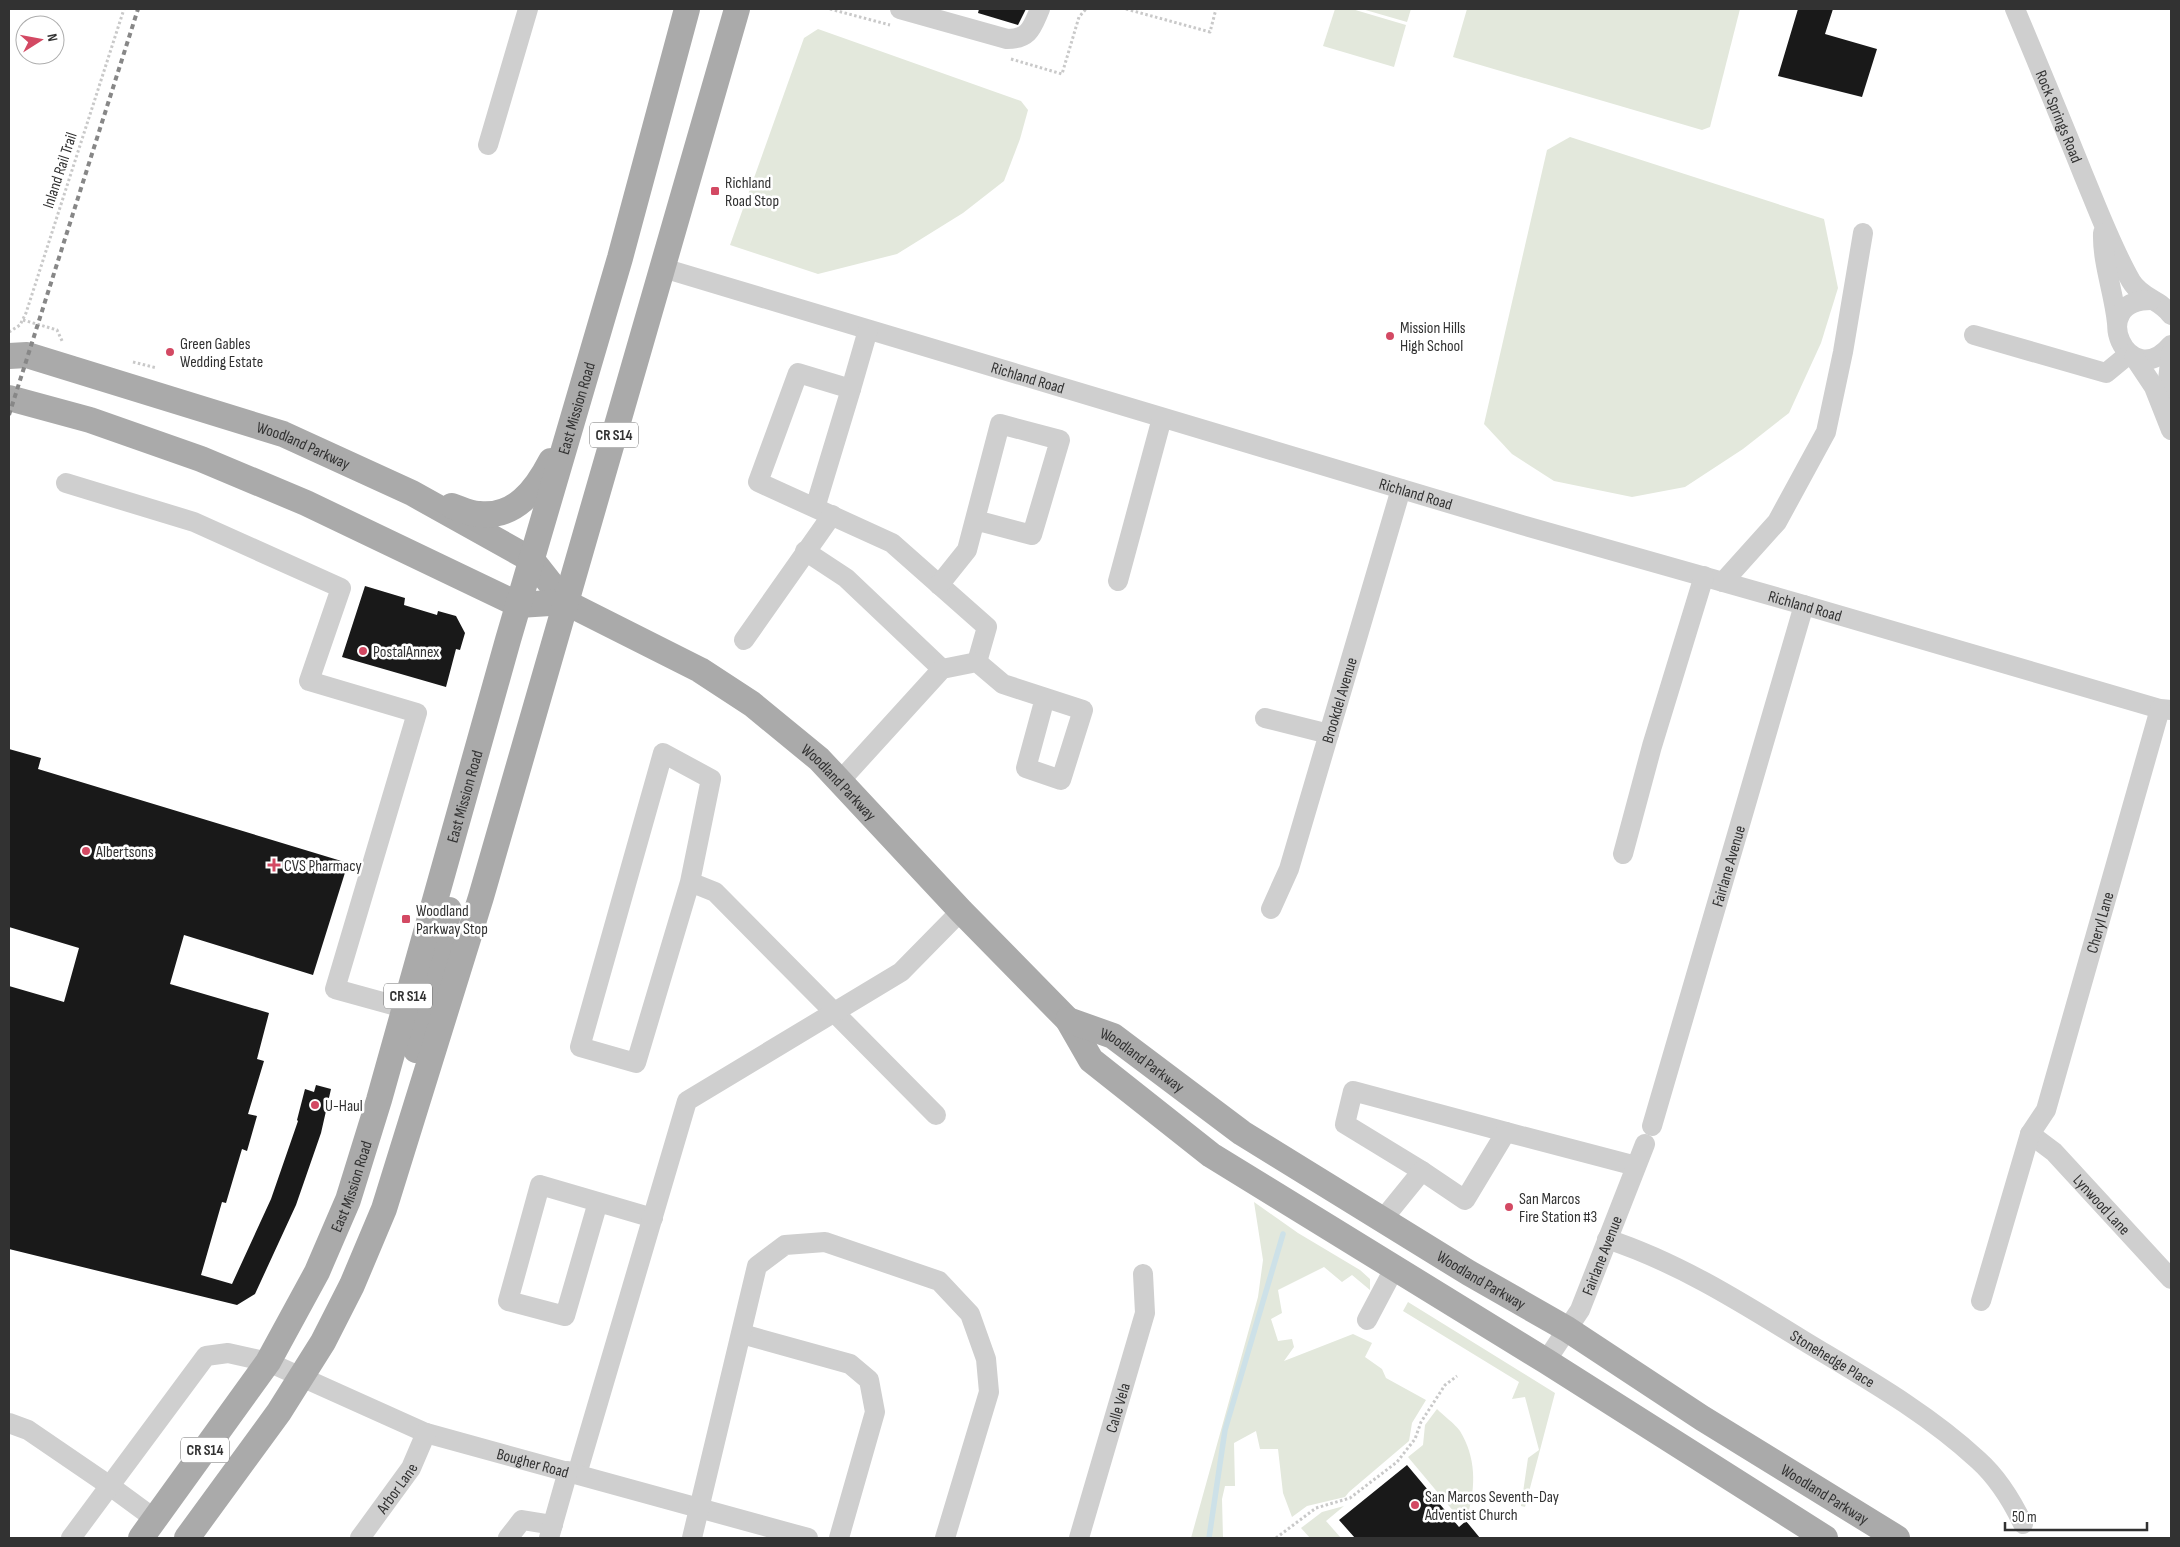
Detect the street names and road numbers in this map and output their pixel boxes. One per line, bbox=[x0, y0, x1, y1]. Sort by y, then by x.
street label: Rock Springs Road bbox=[2031, 68, 2085, 166]
street label: Inland Rail Trail bbox=[39, 130, 82, 211]
street label: Richland Road bbox=[989, 359, 1067, 399]
street label: East Mission Road bbox=[555, 360, 600, 457]
street label: Woodland Parkway bbox=[254, 418, 353, 474]
road number: CR S14 bbox=[590, 422, 638, 448]
street label: Richland Road bbox=[1377, 475, 1455, 515]
street label: Richland Road bbox=[1766, 587, 1844, 627]
street label: Brookdel Avenue bbox=[1319, 655, 1362, 746]
street label: Woodland Parkway bbox=[797, 740, 880, 825]
street label: East Mission Road bbox=[444, 748, 488, 845]
street label: Fairlane Avenue bbox=[1708, 823, 1750, 909]
street label: Cheryl Lane bbox=[2083, 890, 2119, 956]
road number: CR S14 bbox=[384, 984, 432, 1008]
street label: Woodland Parkway bbox=[1097, 1024, 1187, 1097]
street label: East Mission Road bbox=[327, 1139, 377, 1235]
street label: Lynwood Lane bbox=[2068, 1171, 2134, 1239]
street label: Fairlane Avenue bbox=[1579, 1213, 1627, 1298]
street label: Woodland Parkway bbox=[1433, 1247, 1529, 1314]
street label: Stonehedge Place bbox=[1786, 1327, 1878, 1392]
street label: Calle Vela bbox=[1102, 1381, 1135, 1435]
road number: CR S14 bbox=[181, 1438, 229, 1462]
street label: Bougher Road bbox=[494, 1445, 571, 1483]
street label: Arbor Lane bbox=[373, 1461, 423, 1518]
street label: Woodland Parkway bbox=[1777, 1461, 1872, 1529]

